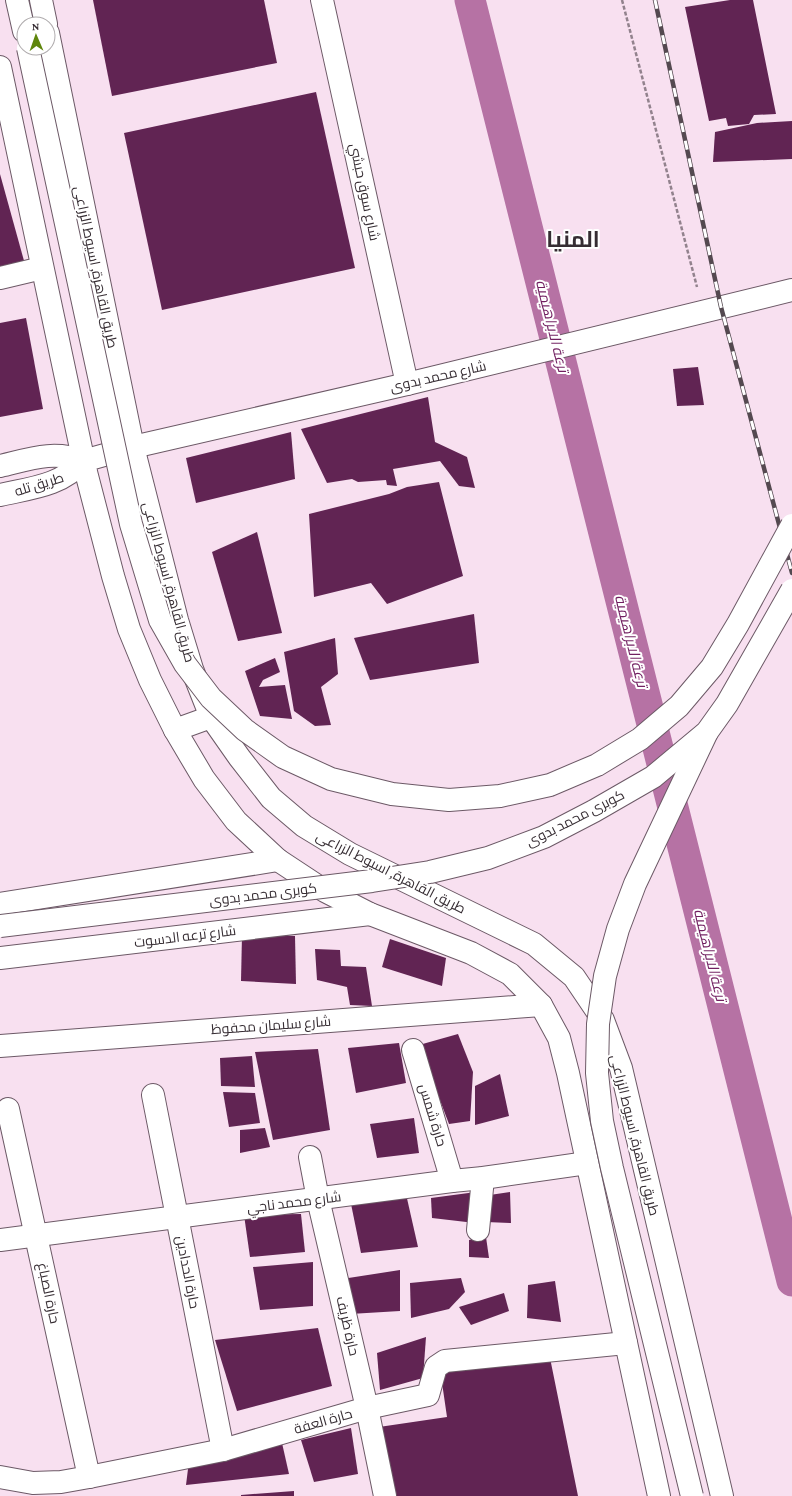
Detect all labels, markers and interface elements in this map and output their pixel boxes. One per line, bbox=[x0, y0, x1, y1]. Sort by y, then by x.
north arrow bbox=[16, 16, 56, 56]
text: N bbox=[32, 20, 40, 32]
street label: شارع سوق حبشي bbox=[344, 142, 383, 243]
street label: طريق القاهرة, اسيوط الزراعى bbox=[70, 184, 121, 350]
district label: المنيا bbox=[546, 227, 600, 252]
water label: ترعة الابراهيمية bbox=[532, 278, 572, 377]
street label: شارع محمد بدوى bbox=[388, 357, 488, 396]
street label: طريق تله bbox=[12, 469, 66, 500]
street label: طريق القاهرة, اسيوط الزراعى bbox=[139, 500, 198, 664]
water label: ترعة الابراهيمية bbox=[611, 593, 651, 692]
street label: كوبرى محمد بدوى bbox=[523, 786, 627, 850]
street label: طريق القاهرة, اسيوط الزراعى bbox=[313, 827, 468, 918]
street label: كوبرى محمد بدوى bbox=[208, 879, 318, 909]
water label: ترعة الابراهيمية bbox=[690, 907, 730, 1006]
street label: شارع ترعه الدسوت bbox=[133, 922, 237, 951]
street label: شارع سليمان محفوظ bbox=[210, 1013, 332, 1038]
street label: طريق القاهرة, اسيوط الزراعى bbox=[606, 1053, 663, 1217]
street label: حارة شمس bbox=[416, 1082, 450, 1148]
street label: شارع محمد ناجي bbox=[246, 1188, 342, 1220]
street label: حارة الحدادين bbox=[173, 1234, 203, 1310]
street label: حارة الصباغ bbox=[34, 1261, 63, 1325]
street label: حارة ظريف bbox=[333, 1295, 363, 1357]
street label: حارة العفة bbox=[292, 1405, 354, 1437]

